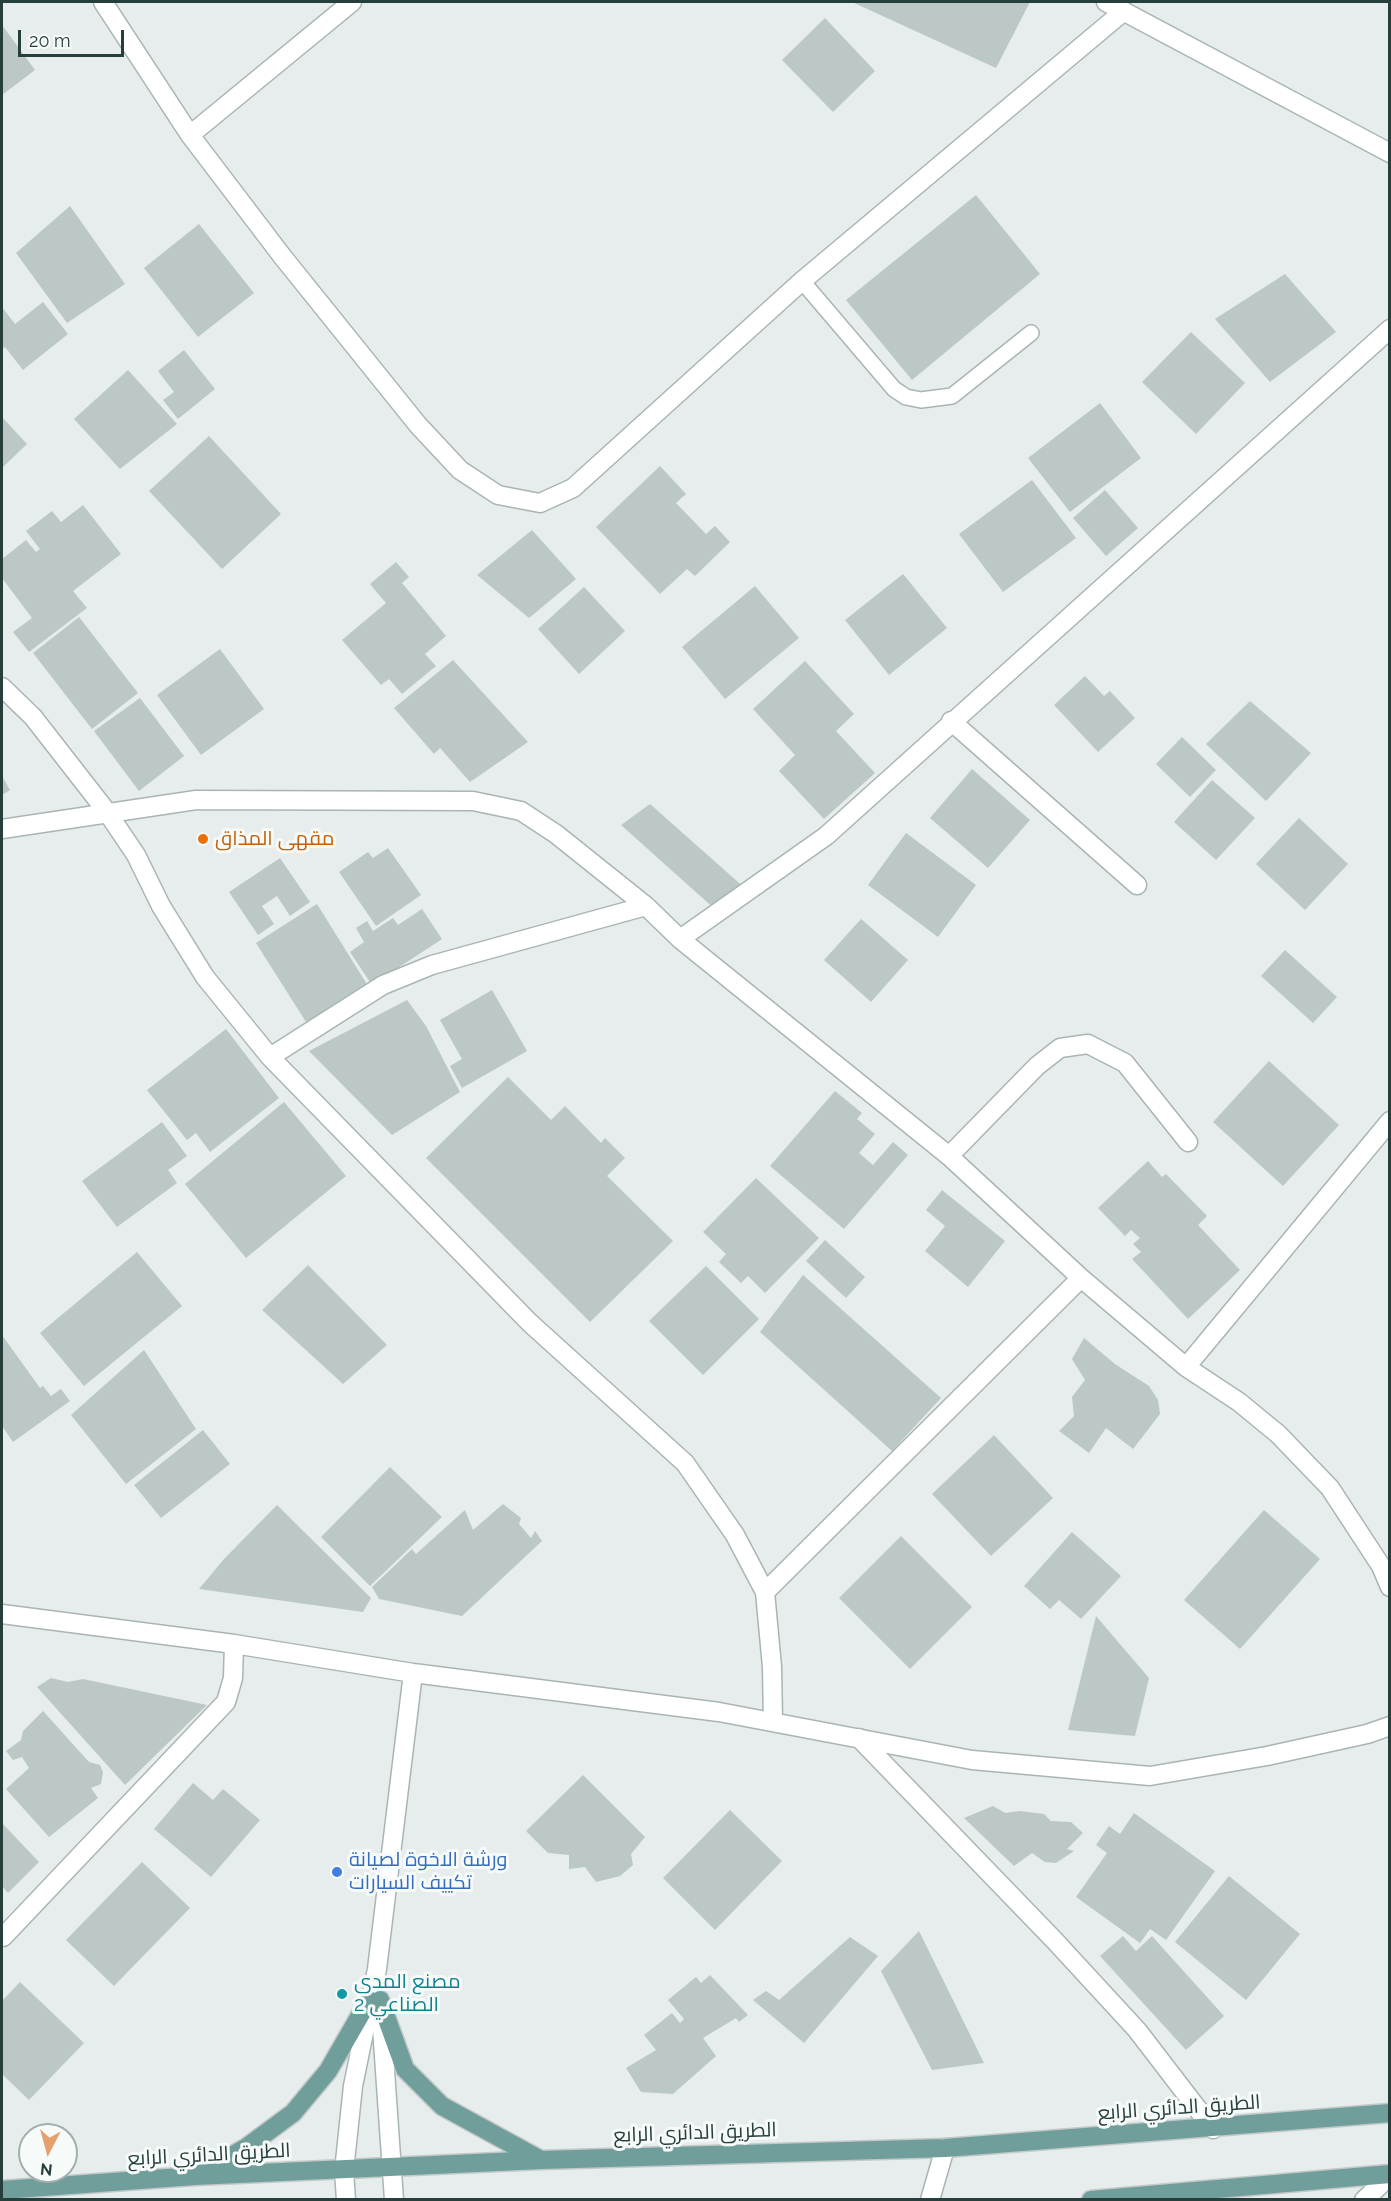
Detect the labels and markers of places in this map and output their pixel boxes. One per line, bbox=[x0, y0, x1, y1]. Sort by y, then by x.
place label: مقهى المذاق bbox=[215, 827, 334, 851]
marker: مقهى المذاق bbox=[196, 832, 210, 846]
place label: ورشة الاخوة لصيانة تكييف السيارات bbox=[349, 1848, 507, 1895]
marker: ورشة الاخوة لصيانة تكييف السيارات bbox=[330, 1865, 344, 1879]
place label: مصنع المدى الصناعي 2 bbox=[354, 1970, 460, 2017]
marker: مصنع المدى الصناعي 2 bbox=[335, 1987, 349, 2001]

